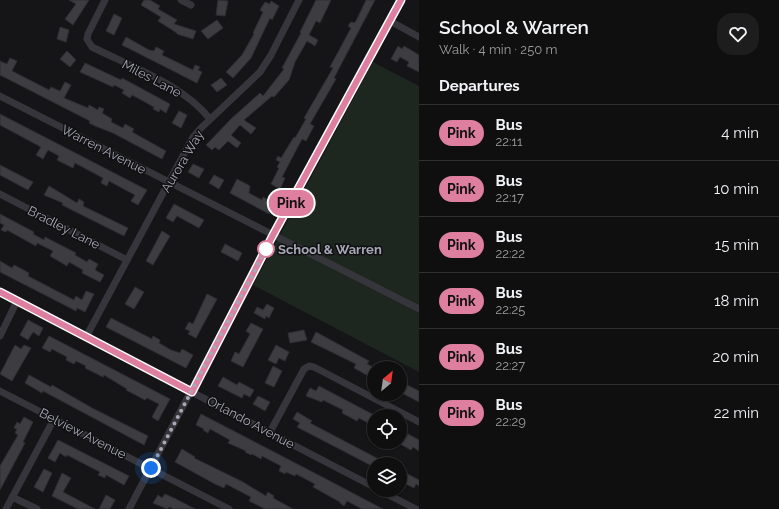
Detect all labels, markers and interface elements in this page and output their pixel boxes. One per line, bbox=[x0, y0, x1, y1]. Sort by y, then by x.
button: heart bbox=[717, 13, 759, 55]
text: School & Warren bbox=[439, 16, 589, 38]
text: Walk · 4 min · 250 m bbox=[439, 42, 557, 57]
street label: Miles Lane bbox=[120, 57, 184, 100]
text: Departures bbox=[439, 77, 520, 95]
text: Bus bbox=[496, 116, 522, 134]
street label: Warren Avenue bbox=[59, 122, 149, 177]
text: 4 min bbox=[721, 124, 759, 142]
text: Pink bbox=[447, 125, 476, 141]
street label: Aurora Way bbox=[158, 127, 207, 195]
text: 22:11 bbox=[496, 134, 523, 149]
text: Bus bbox=[496, 172, 522, 190]
text: 10 min bbox=[714, 180, 759, 198]
text: Pink bbox=[447, 181, 476, 197]
line badge: Pink bbox=[263, 190, 319, 216]
text: 22:17 bbox=[496, 190, 524, 205]
text: Pink bbox=[277, 195, 305, 211]
street label: Bradley Lane bbox=[25, 203, 103, 252]
text: Bus bbox=[496, 228, 522, 246]
text: 15 min bbox=[715, 236, 759, 254]
text: Pink bbox=[447, 237, 476, 253]
marker: School & Warren bbox=[257, 240, 275, 258]
place label: School & Warren bbox=[278, 242, 382, 257]
text: 22:22 bbox=[496, 246, 525, 261]
text: Bus bbox=[496, 284, 522, 302]
text: 18 min bbox=[714, 292, 759, 310]
text: Pink bbox=[447, 293, 476, 309]
text: 22:25 bbox=[496, 302, 525, 317]
text: Bus bbox=[496, 340, 522, 358]
text: 20 min bbox=[712, 348, 759, 366]
text: Pink bbox=[447, 349, 476, 365]
text: 22:27 bbox=[496, 358, 525, 373]
north arrow bbox=[367, 361, 407, 401]
map controls bbox=[367, 361, 407, 497]
street label: Orlando Avenue bbox=[204, 393, 297, 452]
text: Bus bbox=[496, 396, 522, 414]
text: 22 min bbox=[714, 404, 759, 422]
street label: Belview Avenue bbox=[37, 405, 129, 462]
text: Pink bbox=[447, 405, 476, 421]
button: locate bbox=[367, 409, 407, 449]
text: 22:29 bbox=[496, 414, 526, 429]
button: layers bbox=[367, 457, 407, 497]
your location bbox=[141, 458, 161, 478]

